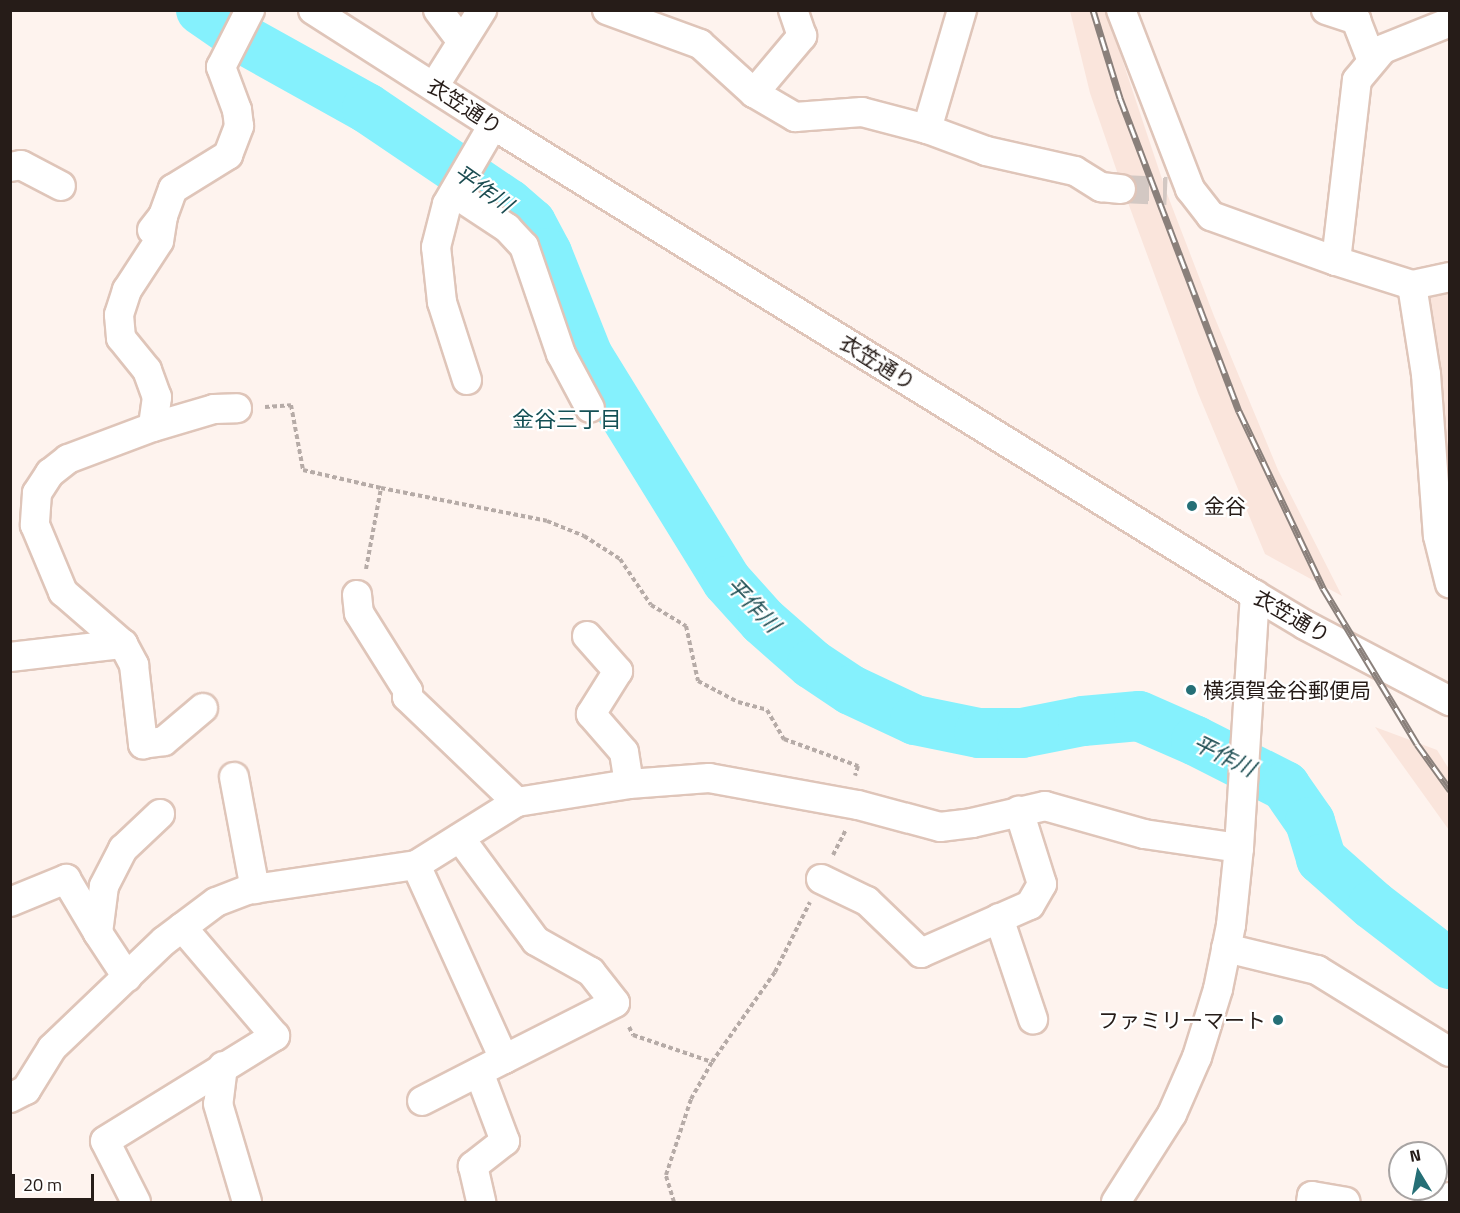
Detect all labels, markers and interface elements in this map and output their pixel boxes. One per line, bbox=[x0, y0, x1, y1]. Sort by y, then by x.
street label: 衣笠通り bbox=[423, 73, 507, 139]
water label: 平作川 bbox=[448, 159, 518, 219]
street label: 衣笠通り bbox=[836, 329, 920, 395]
district label: 金谷三丁目 bbox=[512, 407, 622, 433]
place label: 金谷 bbox=[1204, 493, 1246, 519]
marker: 金谷 bbox=[1185, 499, 1199, 513]
water label: 平作川 bbox=[721, 572, 785, 638]
street label: 衣笠通り bbox=[1249, 584, 1335, 648]
place label: 横須賀金谷郵便局 bbox=[1203, 677, 1371, 703]
marker: 横須賀金谷郵便局 bbox=[1184, 683, 1198, 697]
water label: 平作川 bbox=[1189, 730, 1259, 782]
place label: ファミリーマート bbox=[1098, 1007, 1266, 1033]
marker: ファミリーマート bbox=[1271, 1013, 1285, 1027]
north arrow bbox=[1388, 1141, 1448, 1201]
text: N bbox=[1408, 1142, 1423, 1168]
scale bar bbox=[15, 1162, 98, 1200]
text: 20 m bbox=[23, 1171, 62, 1198]

